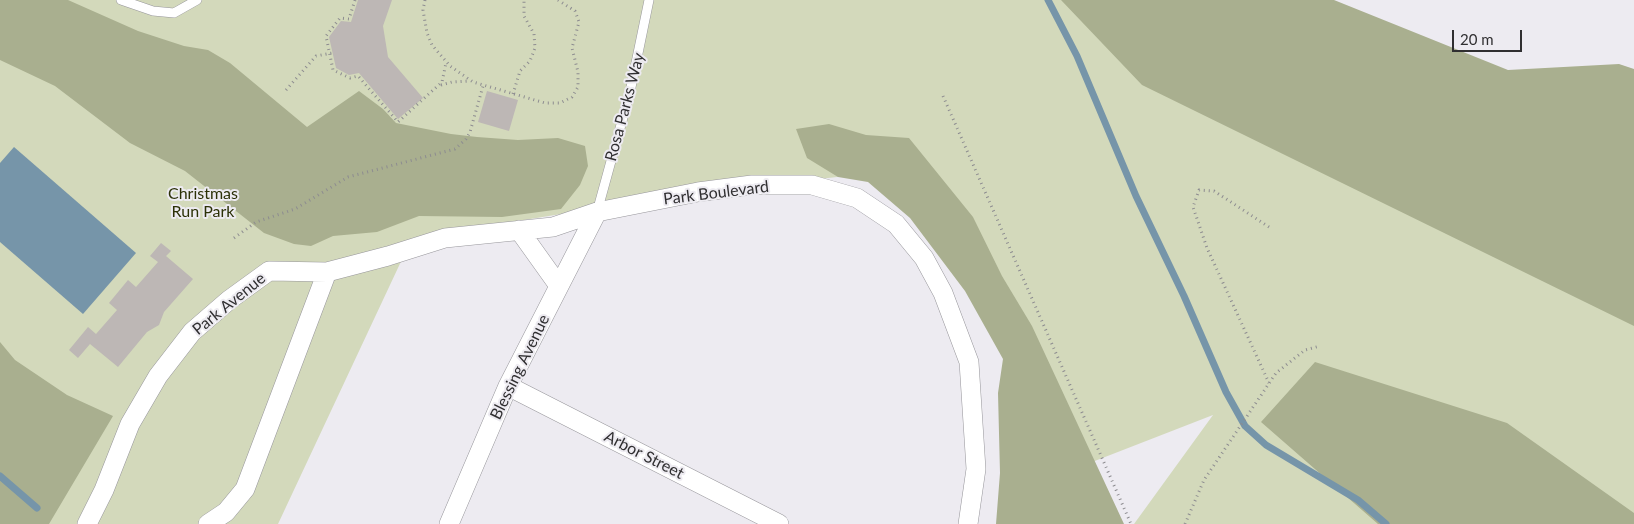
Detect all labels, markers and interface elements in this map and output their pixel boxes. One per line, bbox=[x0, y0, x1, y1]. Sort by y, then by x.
scale bar bbox=[1454, 20, 1524, 52]
text: 20 m bbox=[1460, 30, 1494, 48]
street label: Rosa Parks Way bbox=[601, 51, 649, 163]
street label: Park Boulevard bbox=[662, 177, 770, 209]
park label: Christmas Run Park bbox=[168, 184, 238, 222]
street label: Park Avenue bbox=[189, 269, 269, 339]
street label: Blessing Avenue bbox=[486, 311, 554, 423]
street label: Arbor Street bbox=[601, 427, 687, 483]

